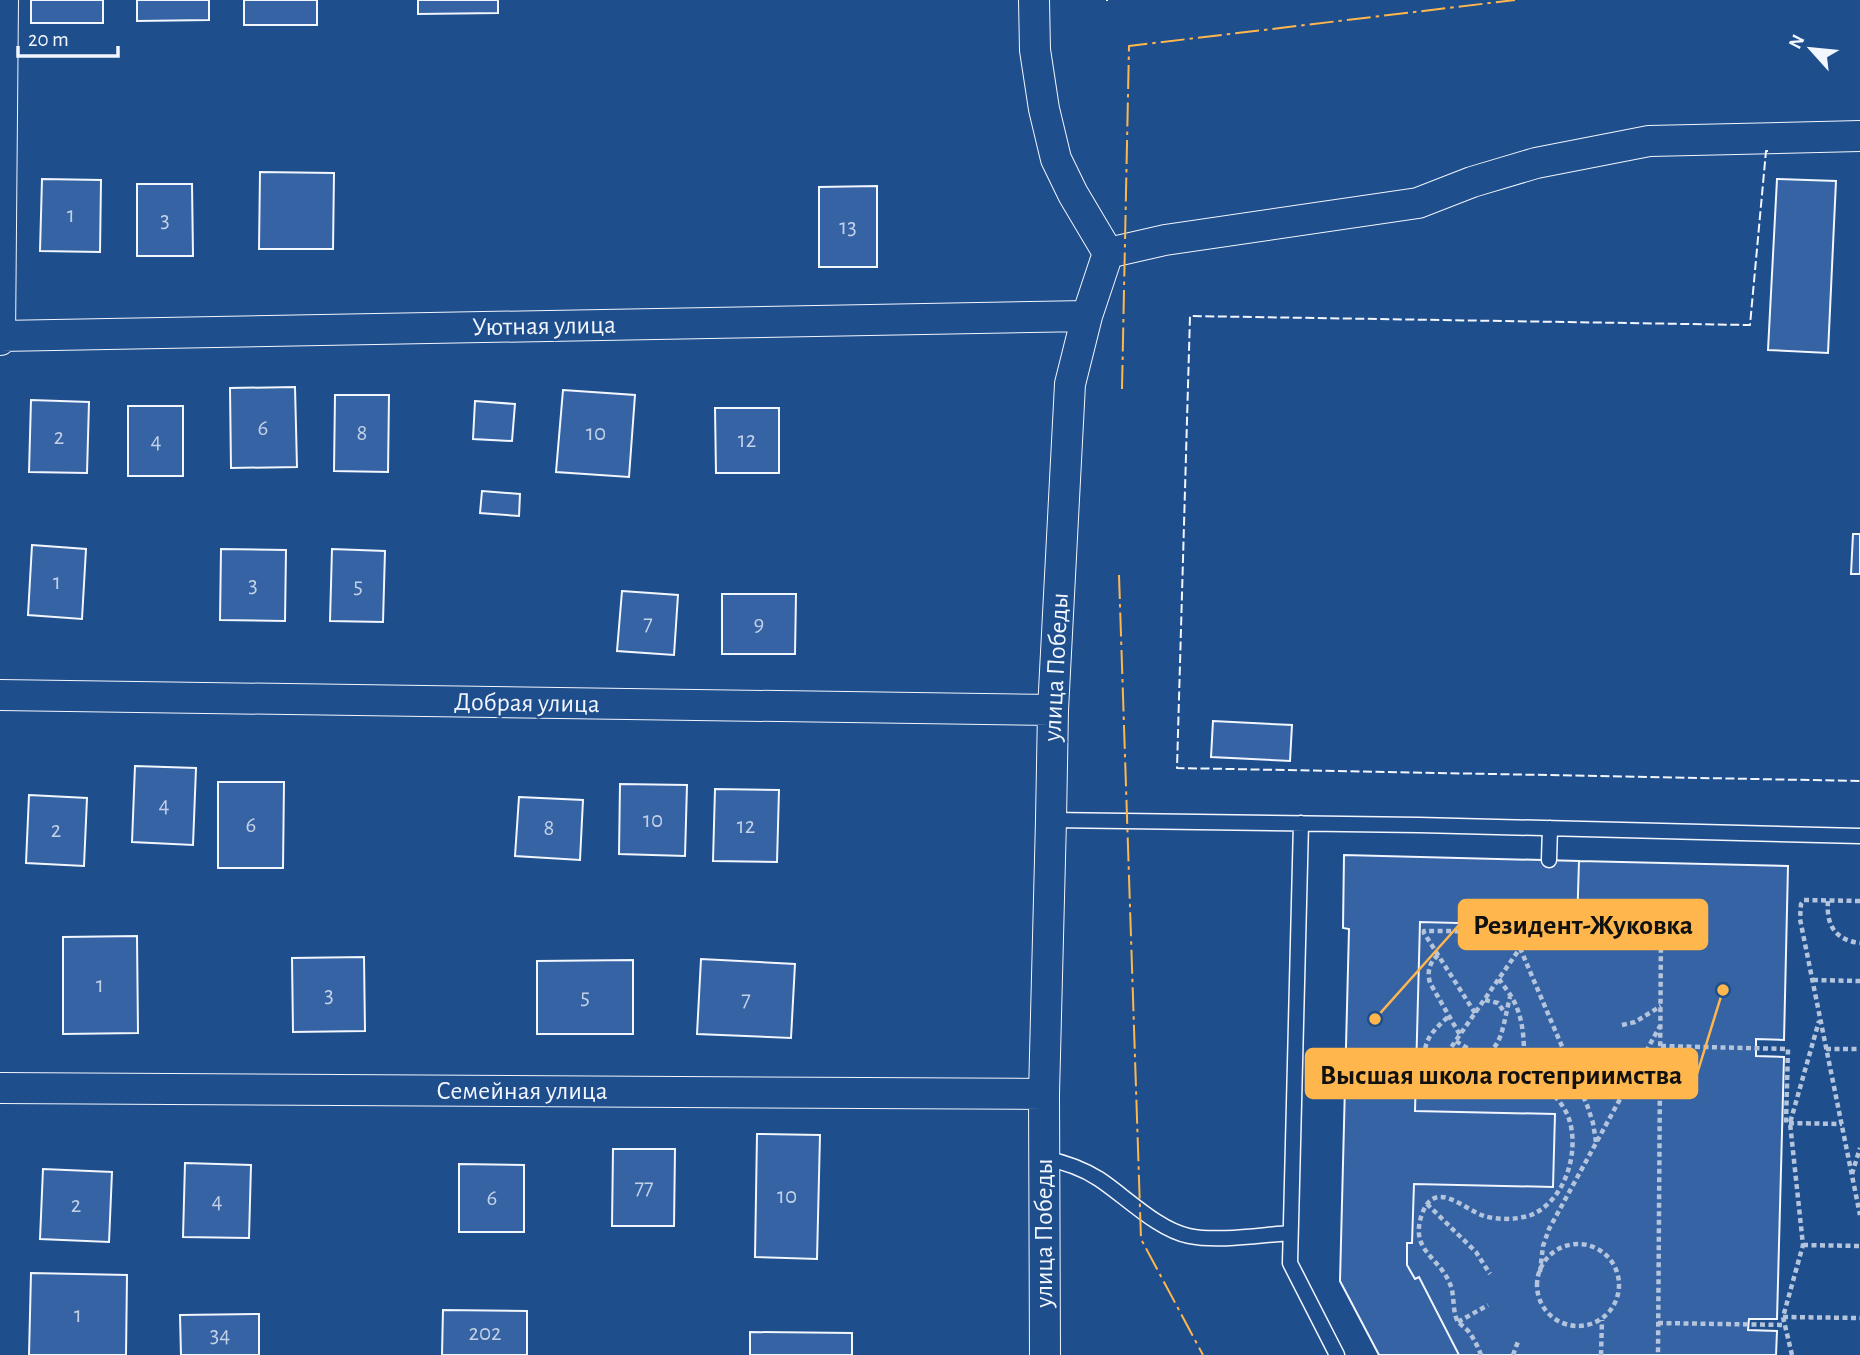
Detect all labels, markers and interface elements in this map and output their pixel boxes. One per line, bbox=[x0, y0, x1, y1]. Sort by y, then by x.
scale bar bbox=[18, 14, 117, 58]
north arrow bbox=[1776, 14, 1846, 84]
text: 20 m bbox=[28, 29, 69, 50]
text: N bbox=[1786, 32, 1809, 52]
house number: 1 bbox=[67, 204, 75, 227]
house number: 3 bbox=[160, 209, 170, 232]
house number: 13 bbox=[839, 216, 857, 239]
street label: Уютная улица bbox=[472, 312, 616, 340]
house number: 6 bbox=[258, 417, 268, 440]
house number: 8 bbox=[357, 422, 367, 445]
house number: 10 bbox=[586, 422, 606, 445]
house number: 2 bbox=[54, 426, 64, 449]
house number: 12 bbox=[738, 429, 756, 452]
house number: 4 bbox=[150, 430, 162, 453]
house number: 1 bbox=[53, 571, 61, 594]
house number: 3 bbox=[248, 574, 258, 597]
house number: 5 bbox=[353, 575, 363, 598]
street label: улица Победы bbox=[1039, 592, 1073, 743]
house number: 7 bbox=[643, 612, 653, 635]
house number: 9 bbox=[754, 613, 764, 636]
street label: Добрая улица bbox=[454, 689, 600, 717]
house number: 4 bbox=[158, 794, 170, 817]
house number: 10 bbox=[643, 809, 663, 832]
house number: 6 bbox=[246, 814, 256, 837]
house number: 12 bbox=[737, 815, 755, 838]
house number: 8 bbox=[544, 817, 554, 840]
house number: 2 bbox=[51, 819, 61, 842]
callout: Резидент-Жуковка bbox=[1459, 900, 1707, 949]
text: Резидент-Жуковка bbox=[1473, 912, 1693, 940]
house number: 1 bbox=[96, 974, 104, 997]
house number: 3 bbox=[324, 984, 334, 1007]
house number: 5 bbox=[580, 986, 590, 1009]
house number: 7 bbox=[741, 988, 751, 1011]
callout: Высшая школа гостеприимства bbox=[1306, 1049, 1697, 1098]
text: Высшая школа гостеприимства bbox=[1320, 1062, 1682, 1090]
street label: Семейная улица bbox=[436, 1078, 608, 1104]
street label: улица Победы bbox=[1031, 1158, 1057, 1309]
house number: 77 bbox=[634, 1176, 654, 1199]
house number: 10 bbox=[777, 1185, 797, 1208]
house number: 6 bbox=[487, 1187, 497, 1210]
house number: 4 bbox=[211, 1190, 223, 1213]
house number: 2 bbox=[71, 1194, 81, 1217]
house number: 1 bbox=[74, 1304, 82, 1327]
house number: 202 bbox=[468, 1322, 502, 1345]
house number: 34 bbox=[210, 1324, 230, 1347]

